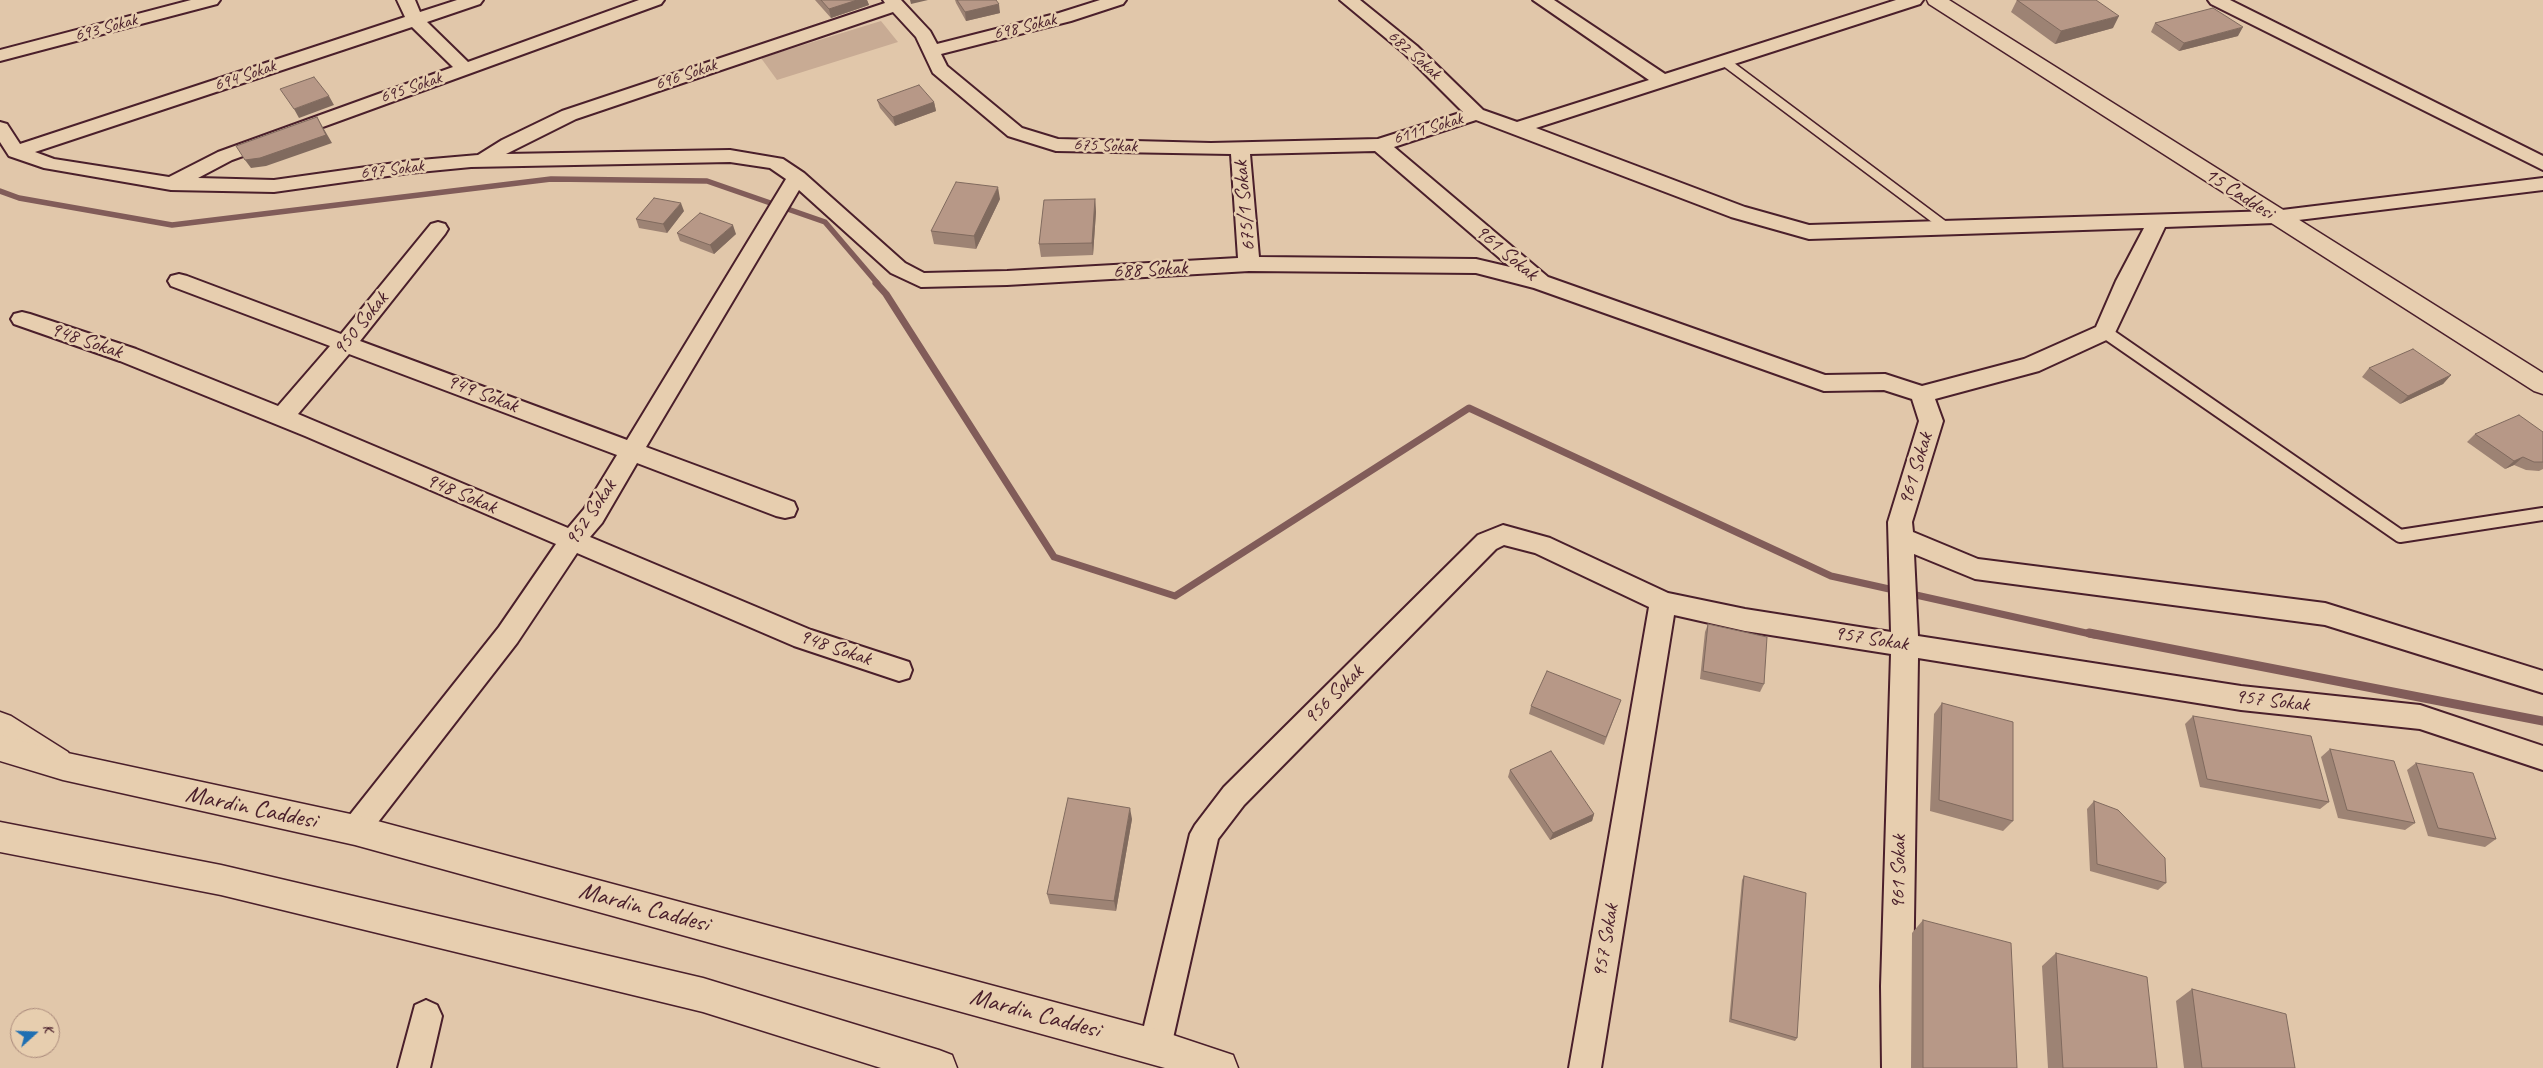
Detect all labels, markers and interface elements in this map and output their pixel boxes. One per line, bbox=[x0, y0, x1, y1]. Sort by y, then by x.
street label: 693 Sokak bbox=[72, 9, 140, 47]
street label: 698 Sokak bbox=[991, 9, 1059, 45]
street label: 682 Sokak bbox=[1383, 26, 1445, 84]
street label: 696 Sokak bbox=[652, 54, 720, 96]
street label: 694 Sokak bbox=[211, 55, 279, 97]
street label: 695 Sokak bbox=[377, 67, 445, 109]
street label: 6111 Sokak bbox=[1390, 108, 1466, 150]
street label: 675 Sokak bbox=[1073, 134, 1137, 158]
street label: 697 Sokak bbox=[359, 155, 425, 185]
street label: 675/1 Sokak bbox=[1228, 160, 1262, 252]
street label: 15 Caddesi bbox=[2200, 162, 2278, 226]
street label: 961 Sokak bbox=[1469, 219, 1543, 287]
street label: 688 Sokak bbox=[1112, 255, 1188, 285]
street label: 950 Sokak bbox=[328, 287, 394, 361]
street label: 948 Sokak bbox=[47, 317, 125, 365]
street label: 949 Sokak bbox=[443, 369, 521, 419]
street label: 961 Sokak bbox=[1893, 430, 1939, 508]
street label: 948 Sokak bbox=[422, 468, 500, 520]
street label: 952 Sokak bbox=[560, 475, 622, 551]
street label: 957 Sokak bbox=[1832, 621, 1910, 657]
street label: 948 Sokak bbox=[796, 624, 874, 672]
street label: 956 Sokak bbox=[1299, 660, 1369, 730]
street label: 957 Sokak bbox=[2233, 684, 2311, 718]
street label: Mardin Caddesi bbox=[183, 779, 319, 837]
street label: 961 Sokak bbox=[1886, 834, 1912, 910]
street label: Mardin Caddesi bbox=[576, 876, 712, 940]
street label: 957 Sokak bbox=[1587, 902, 1625, 980]
street label: Mardin Caddesi bbox=[967, 982, 1103, 1046]
north arrow bbox=[10, 1008, 60, 1058]
text: K bbox=[39, 1022, 58, 1034]

